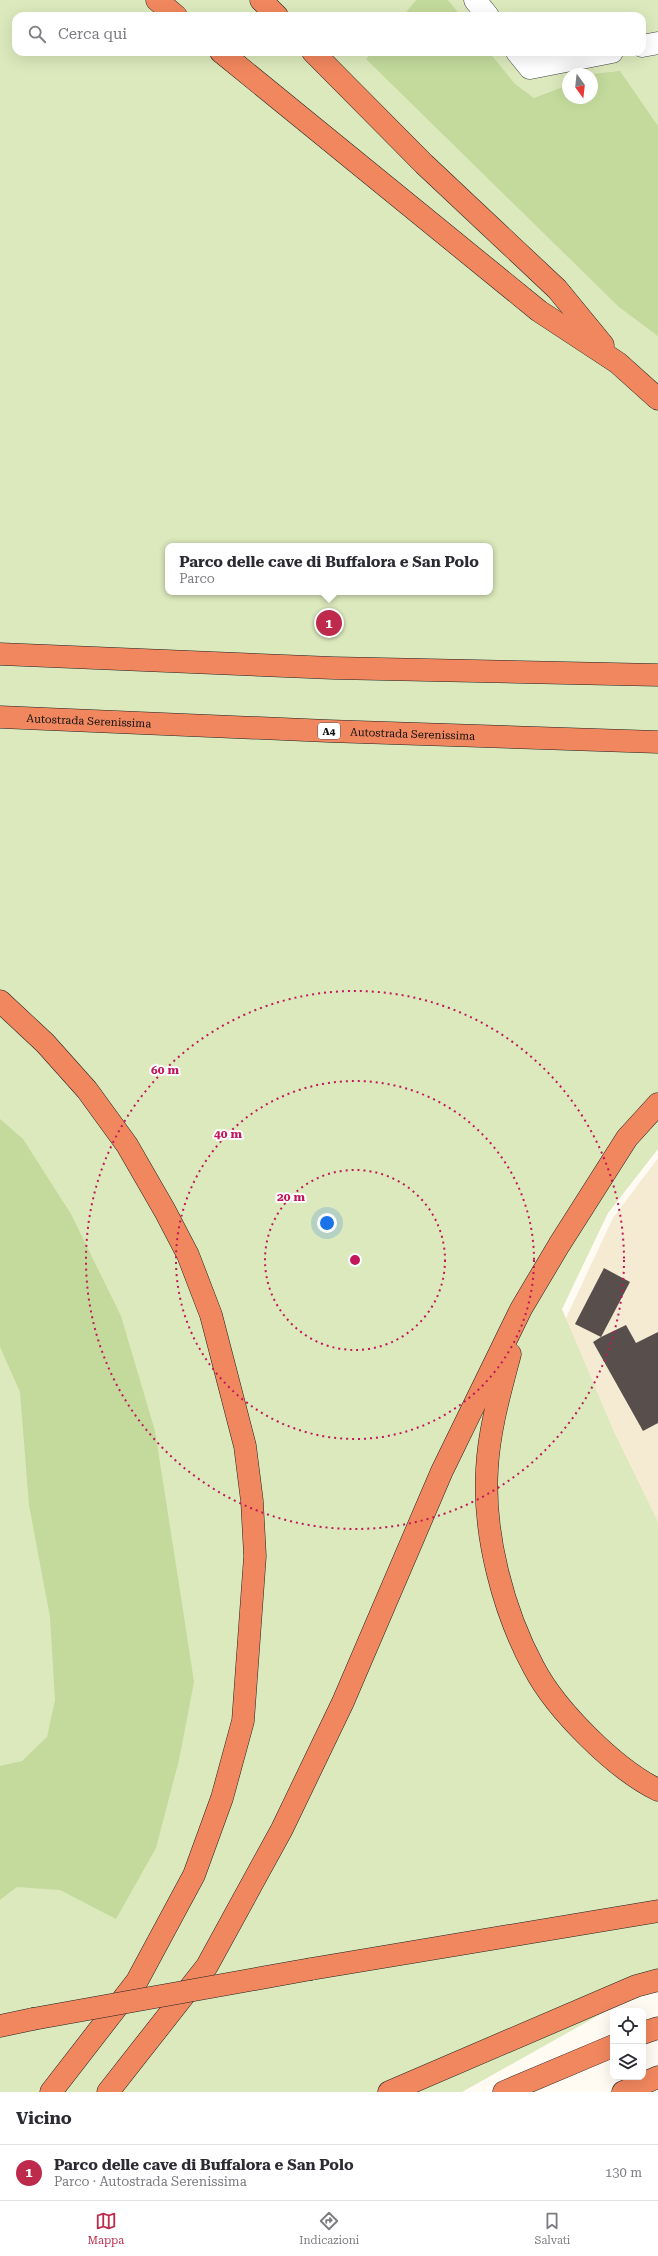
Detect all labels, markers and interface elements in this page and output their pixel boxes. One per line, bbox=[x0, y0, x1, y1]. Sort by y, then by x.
search box bbox=[12, 12, 646, 56]
icon: search bbox=[26, 23, 48, 45]
text: Cerca qui bbox=[58, 25, 127, 43]
north arrow bbox=[562, 68, 598, 104]
popup bbox=[165, 543, 493, 595]
text: Parco delle cave di Buffalora e San Polo bbox=[179, 553, 479, 571]
text: Parco bbox=[179, 571, 215, 586]
pin: 1 bbox=[316, 608, 342, 638]
street label: Autostrada Serenissima bbox=[26, 712, 152, 730]
road number: A4 bbox=[318, 723, 340, 739]
street label: Autostrada Serenissima bbox=[350, 726, 475, 743]
text: 60 m bbox=[151, 1063, 179, 1077]
text: 40 m bbox=[214, 1127, 242, 1141]
text: 20 m bbox=[277, 1190, 305, 1204]
your location bbox=[317, 1213, 337, 1233]
centre of rings bbox=[348, 1253, 362, 1267]
map controls bbox=[610, 2008, 646, 2080]
button: locate bbox=[610, 2008, 646, 2044]
button: layers bbox=[610, 2044, 646, 2080]
text: Vicino bbox=[16, 2108, 72, 2128]
text: Parco delle cave di Buffalora e San Polo bbox=[54, 2156, 354, 2174]
text: 1 bbox=[25, 2165, 33, 2180]
text: 130 m bbox=[605, 2165, 642, 2180]
text: Parco · Autostrada Serenissima bbox=[54, 2174, 247, 2189]
tab: Mappa bbox=[88, 2210, 124, 2247]
tab: Indicazioni bbox=[299, 2210, 359, 2247]
tab: Salvati bbox=[534, 2210, 570, 2247]

